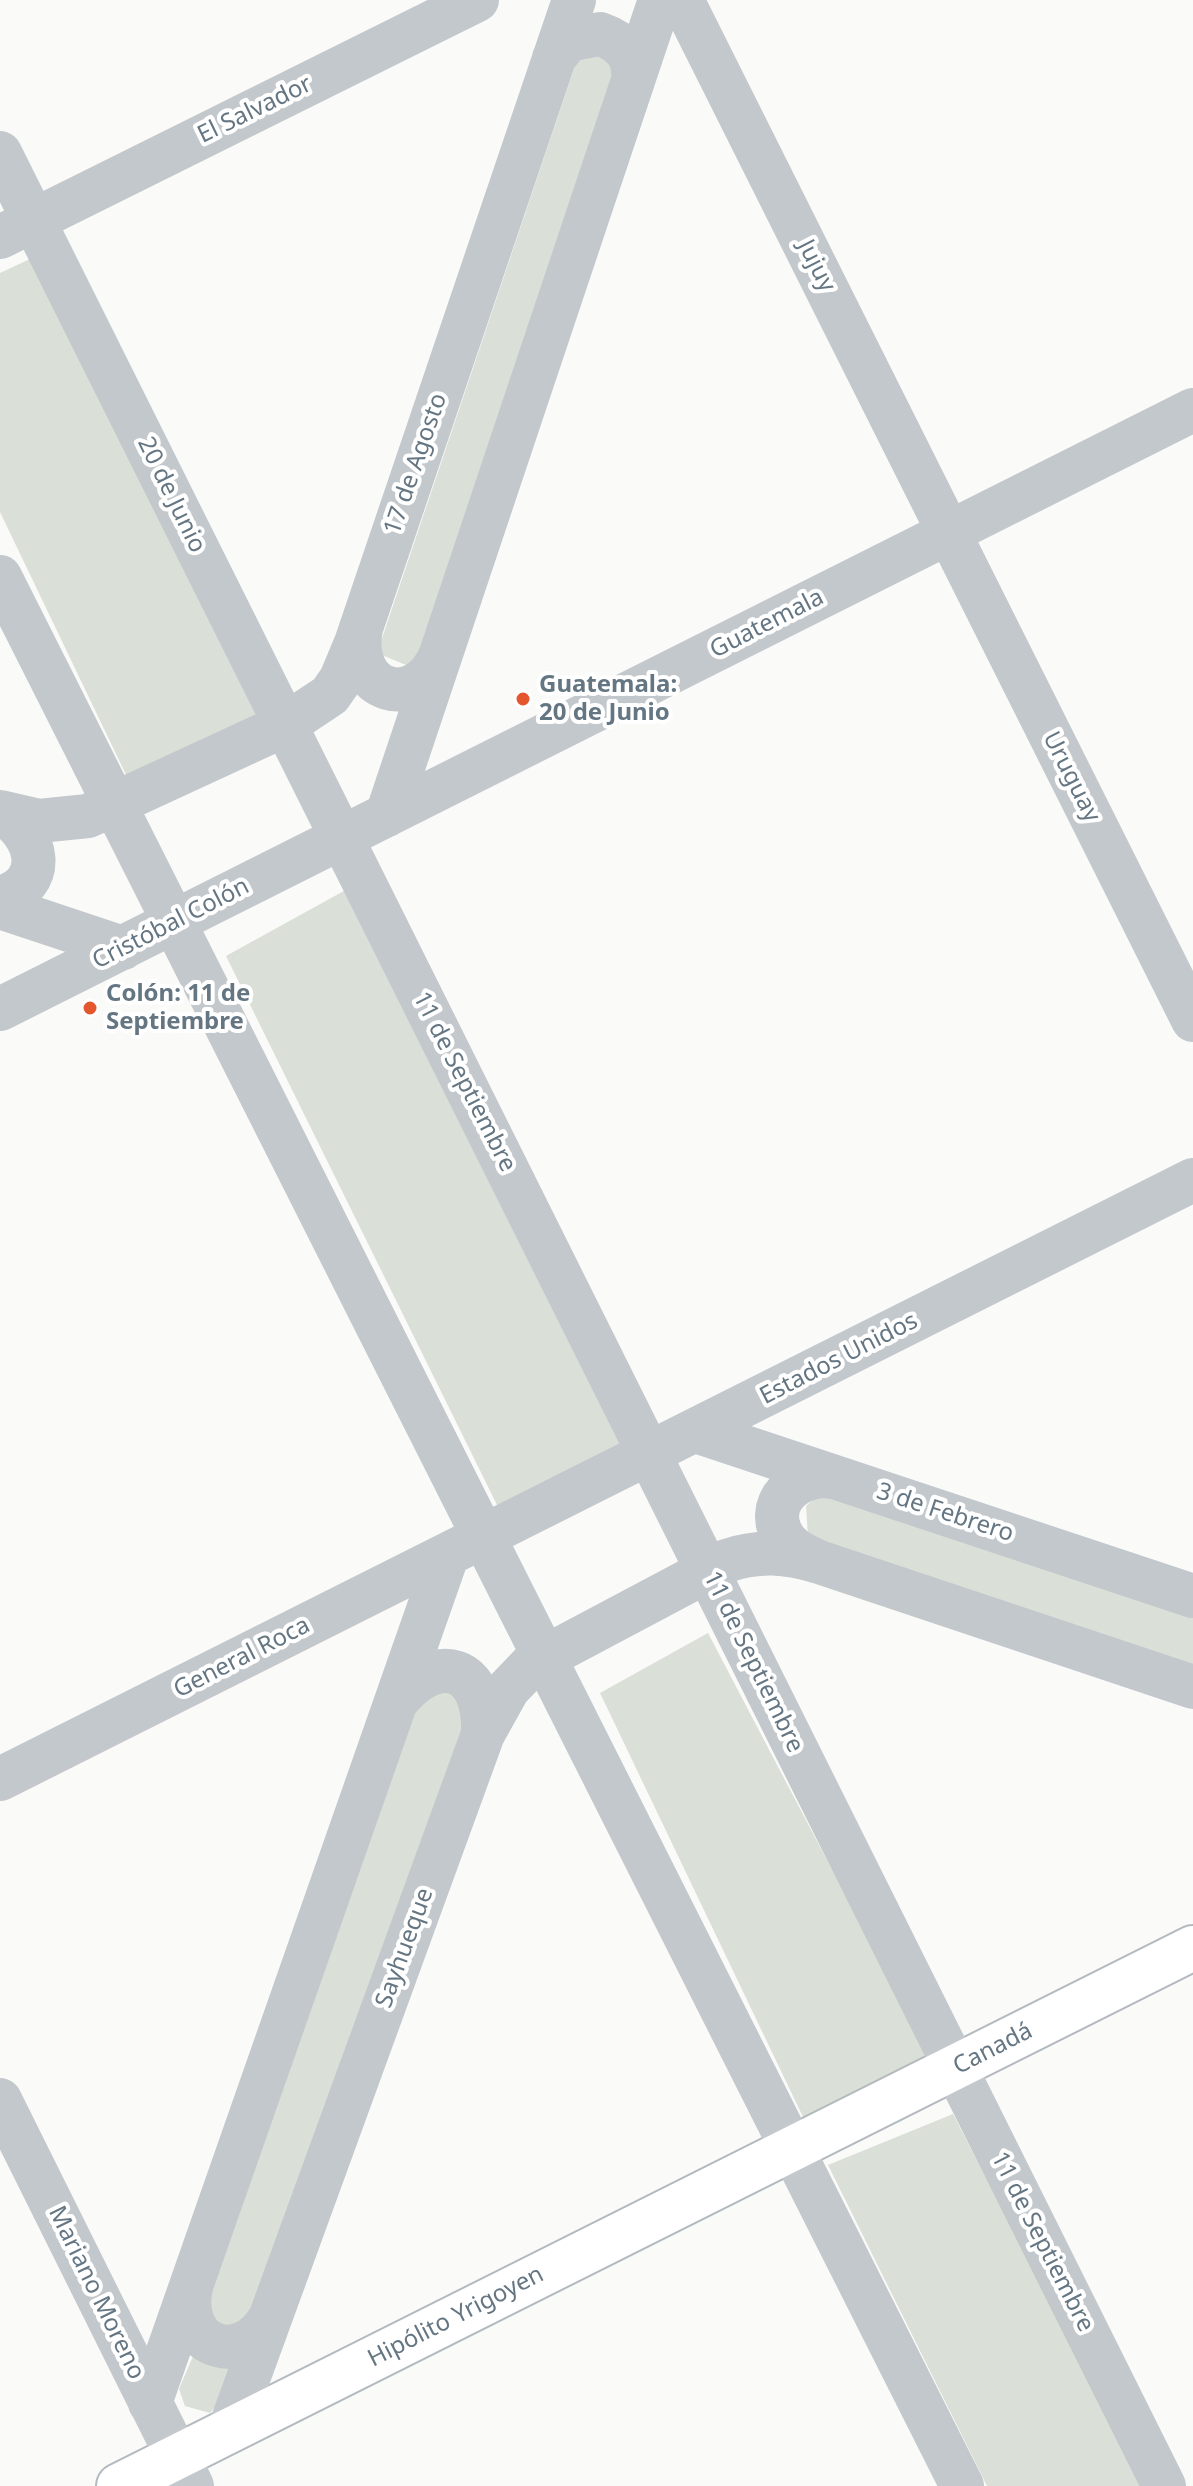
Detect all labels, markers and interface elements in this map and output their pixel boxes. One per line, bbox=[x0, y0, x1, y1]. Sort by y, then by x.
street label: El Salvador bbox=[193, 70, 317, 150]
street label: Jujuy bbox=[791, 235, 841, 297]
street label: 17 de Agosto bbox=[378, 390, 454, 538]
street label: 20 de Junio bbox=[131, 432, 211, 558]
street label: Guatemala bbox=[705, 583, 829, 665]
place label: Guatemala: 20 de Junio bbox=[539, 671, 677, 727]
marker: Guatemala: 20 de Junio bbox=[514, 690, 532, 708]
street label: Uruguay bbox=[1036, 727, 1106, 827]
street label: Cristóbal Colón bbox=[88, 872, 254, 976]
place label: Colón: 11 de Septiembre bbox=[106, 980, 250, 1036]
street label: 11 de Septiembre bbox=[406, 987, 522, 1177]
marker: Colón: 11 de Septiembre bbox=[81, 999, 99, 1017]
street label: Estados Unidos bbox=[755, 1307, 923, 1411]
street label: 3 de Febrero bbox=[873, 1477, 1017, 1549]
street label: 11 de Septiembre bbox=[697, 1567, 809, 1757]
street label: General Roca bbox=[169, 1611, 315, 1705]
street label: Sayhueque bbox=[370, 1884, 440, 2012]
street label: Canadá bbox=[949, 2017, 1037, 2081]
street label: 11 de Septiembre bbox=[984, 2147, 1100, 2337]
street label: Mariano Moreno bbox=[42, 2202, 150, 2384]
street label: Hipólito Yrigoyen bbox=[363, 2260, 549, 2374]

